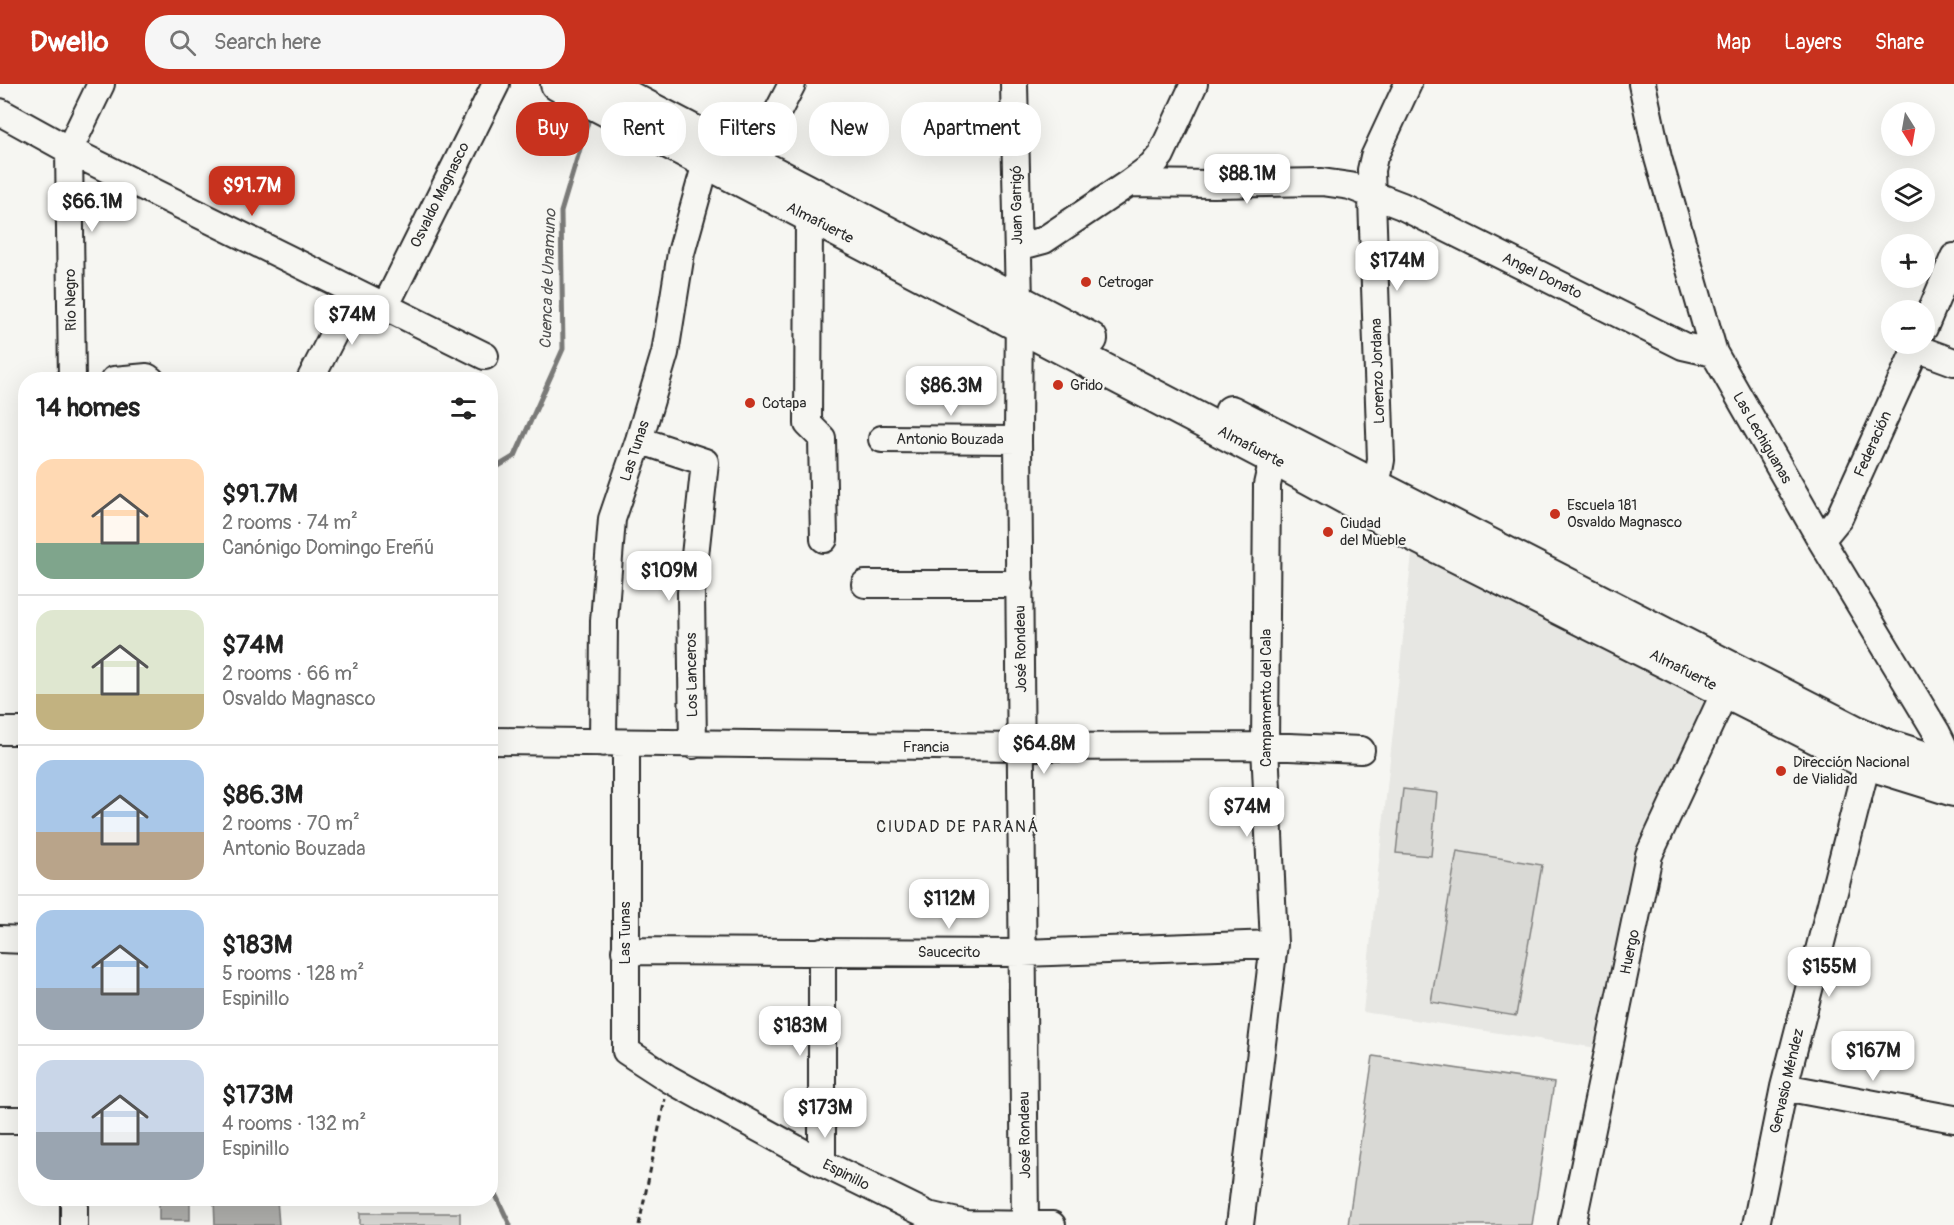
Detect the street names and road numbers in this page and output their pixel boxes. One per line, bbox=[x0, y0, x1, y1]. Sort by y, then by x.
street label: Osvaldo Magnasco bbox=[406, 139, 474, 251]
street label: Juan Garrigó bbox=[1007, 165, 1027, 245]
street label: Almafuerte bbox=[783, 198, 857, 248]
street label: Angel Donato bbox=[1499, 249, 1585, 303]
street label: Río Negro bbox=[61, 269, 81, 331]
street label: Lorenzo Jordana bbox=[1367, 318, 1389, 424]
street label: Las Lechiguanas bbox=[1728, 389, 1796, 487]
street label: Federación bbox=[1850, 408, 1896, 480]
street label: Las Tunas bbox=[616, 418, 654, 484]
street label: Almafuerte bbox=[1214, 422, 1288, 473]
street label: Antonio Bouzada bbox=[896, 430, 1004, 449]
street label: José Rondeau bbox=[1011, 605, 1031, 693]
street label: Campamento del Cala bbox=[1257, 629, 1276, 767]
street label: Los Lanceros bbox=[682, 632, 702, 718]
street label: Almafuerte bbox=[1646, 645, 1720, 695]
street label: Francia bbox=[903, 738, 949, 757]
street label: Las Tunas bbox=[616, 901, 635, 965]
street label: Huergo bbox=[1616, 928, 1644, 976]
street label: Saucecito bbox=[918, 943, 980, 962]
street label: Gervasio Méndez bbox=[1766, 1027, 1808, 1135]
street label: José Rondeau bbox=[1015, 1091, 1035, 1179]
street label: Espinillo bbox=[819, 1155, 873, 1195]

